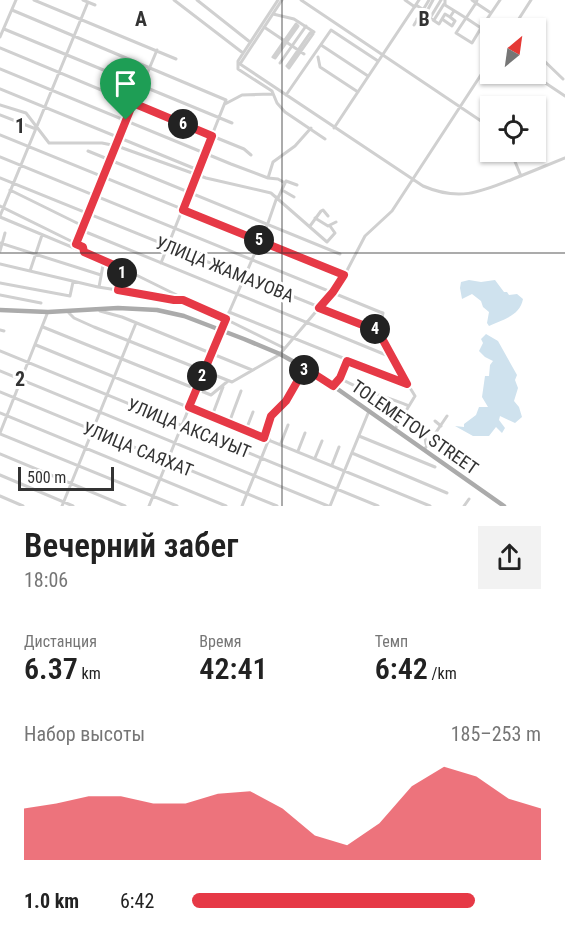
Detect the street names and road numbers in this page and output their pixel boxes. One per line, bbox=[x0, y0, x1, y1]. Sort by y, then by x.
street label: УЛИЦА ЖАМАУОВА bbox=[153, 232, 298, 307]
street label: TOLEMETOV STREET bbox=[348, 375, 482, 479]
street label: УЛИЦА АКСАУЫТ bbox=[124, 394, 254, 462]
street label: УЛИЦА САЯХАТ bbox=[80, 417, 196, 481]

